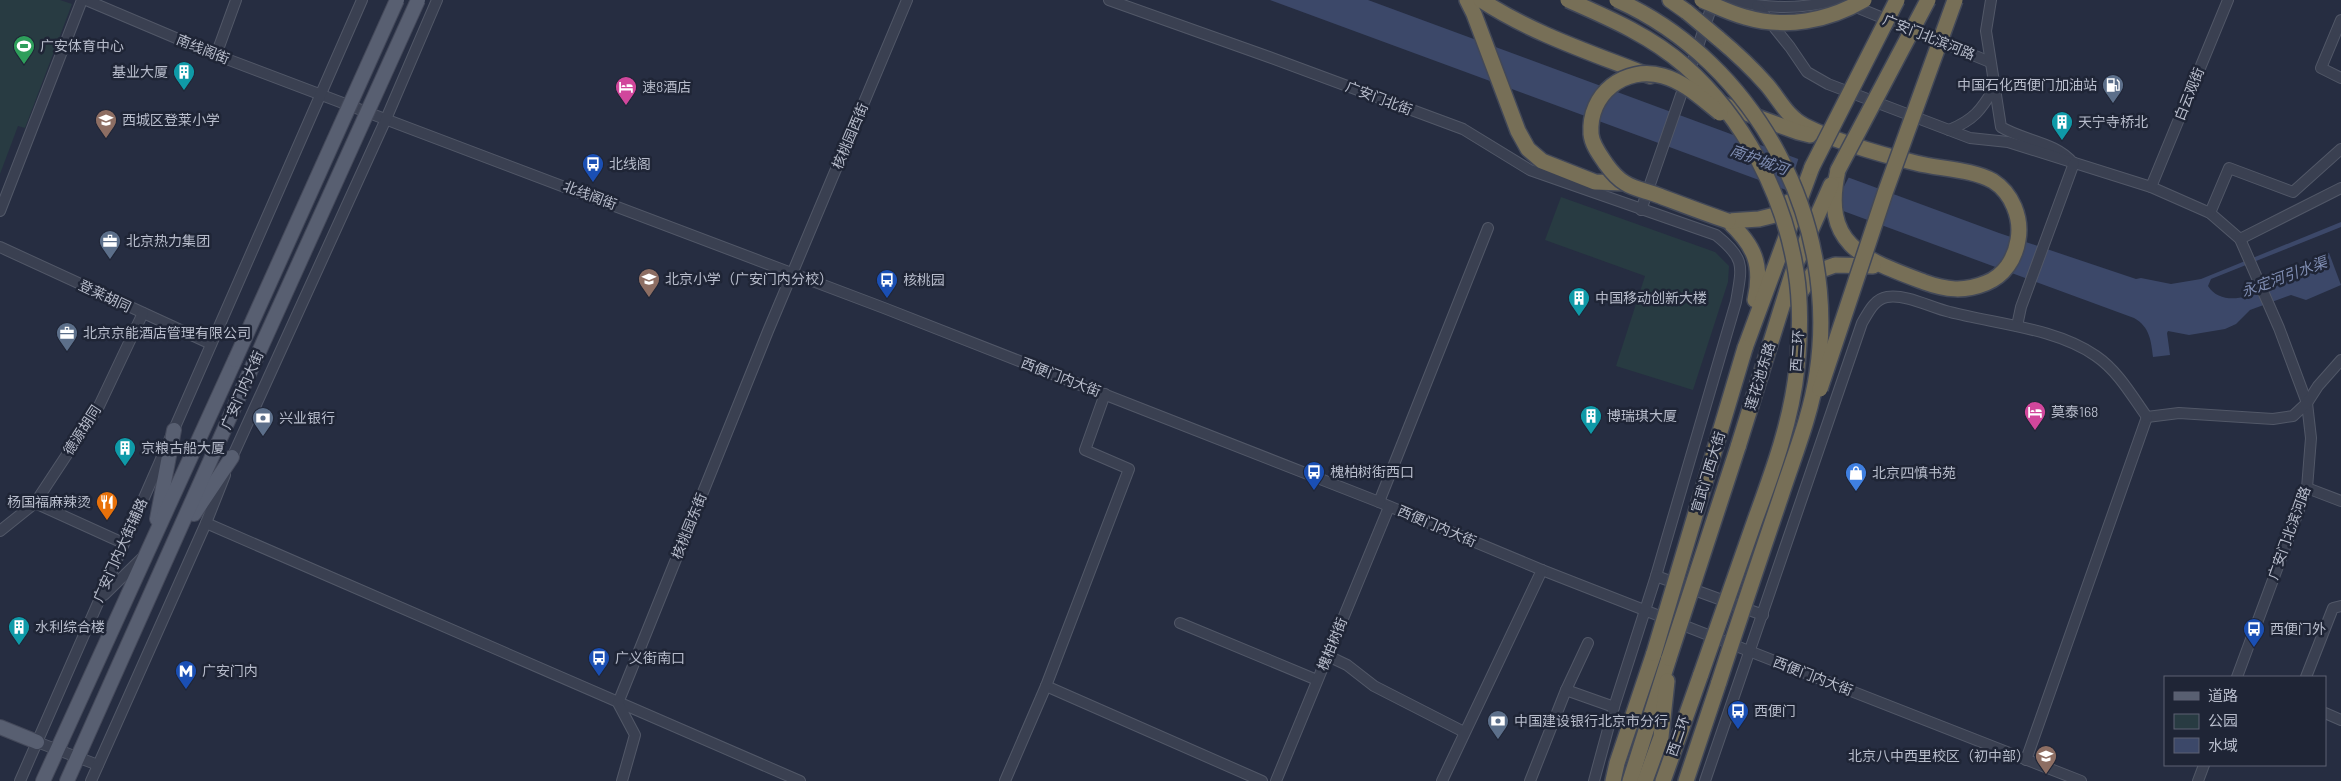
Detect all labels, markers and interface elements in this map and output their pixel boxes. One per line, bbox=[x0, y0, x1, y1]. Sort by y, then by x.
street label: 广安门北滨河路 bbox=[1881, 10, 1978, 63]
street label: 南线阁街 bbox=[174, 30, 232, 67]
sports icon: 广安体育中心 bbox=[12, 34, 36, 65]
place label: 广安体育中心 bbox=[40, 37, 124, 54]
building icon: 基业大厦 bbox=[172, 60, 196, 91]
place label: 基业大厦 bbox=[112, 63, 168, 80]
street label: 白云观街 bbox=[2170, 65, 2207, 123]
fuel station icon: 中国石化西便门加油站 bbox=[2101, 73, 2125, 104]
hotel icon: 速8酒店 bbox=[614, 75, 638, 106]
place label: 中国石化西便门加油站 bbox=[1957, 76, 2097, 93]
street label: 广安门北街 bbox=[1343, 77, 1415, 118]
place label: 速8酒店 bbox=[642, 78, 691, 95]
street label: 核桃园西街 bbox=[828, 100, 871, 171]
school or university icon: 西城区登莱小学 bbox=[94, 108, 118, 139]
building icon: 天宁寺桥北 bbox=[2050, 110, 2074, 141]
place label: 西城区登莱小学 bbox=[122, 111, 220, 128]
place label: 天宁寺桥北 bbox=[2078, 113, 2148, 130]
water label: 南护城河 bbox=[1728, 140, 1793, 179]
bus stop icon: 北线阁 bbox=[581, 152, 605, 183]
place label: 北线阁 bbox=[609, 155, 651, 172]
street label: 北线阁街 bbox=[561, 177, 619, 213]
office icon: 北京热力集团 bbox=[98, 229, 122, 260]
place label: 北京热力集团 bbox=[126, 232, 210, 249]
water label: 永定河引水渠 bbox=[2238, 252, 2331, 300]
school or university icon: 北京小学（广安门内分校） bbox=[637, 267, 661, 298]
bus stop icon: 核桃园 bbox=[875, 268, 899, 299]
place label: 北京小学（广安门内分校） bbox=[665, 270, 833, 287]
place label: 核桃园 bbox=[903, 271, 945, 288]
street label: 登莱胡同 bbox=[76, 276, 134, 315]
building icon: 中国移动创新大楼 bbox=[1567, 286, 1591, 317]
place label: 中国移动创新大楼 bbox=[1595, 289, 1707, 306]
office icon: 北京京能酒店管理有限公司 bbox=[55, 321, 79, 352]
place label: 北京京能酒店管理有限公司 bbox=[83, 324, 251, 341]
street label: 西二环 bbox=[1787, 329, 1806, 373]
street label: 莲花池东路 bbox=[1741, 340, 1778, 412]
street label: 广安门内大街 bbox=[217, 348, 266, 432]
street label: 西便门内大街 bbox=[1019, 354, 1103, 400]
hotel icon: 莫泰168 bbox=[2023, 400, 2047, 431]
street label: 德源胡同 bbox=[59, 402, 104, 458]
place label: 莫泰168 bbox=[2051, 403, 2098, 420]
building icon: 博瑞琪大厦 bbox=[1579, 404, 1603, 435]
bank icon: 兴业银行 bbox=[251, 406, 275, 437]
place label: 博瑞琪大厦 bbox=[1607, 407, 1677, 424]
place label: 兴业银行 bbox=[279, 409, 335, 426]
street label: 宣武门西大街 bbox=[1687, 429, 1728, 515]
building icon: 京粮古船大厦 bbox=[113, 436, 137, 467]
place label: 京粮古船大厦 bbox=[141, 439, 225, 456]
bus stop icon: 槐柏树街西口 bbox=[1302, 460, 1326, 491]
shop icon: 北京四慎书苑 bbox=[1844, 461, 1868, 492]
place label: 槐柏树街西口 bbox=[1330, 463, 1414, 480]
place label: 北京四慎书苑 bbox=[1872, 464, 1956, 481]
street label: 广安门北滨河路 bbox=[2264, 484, 2313, 582]
restaurant icon: 杨国福麻辣烫 bbox=[95, 490, 119, 521]
street label: 核桃园东街 bbox=[668, 490, 710, 561]
place label: 杨国福麻辣烫 bbox=[7, 493, 91, 510]
street label: 广安门内大街辅路 bbox=[89, 495, 150, 604]
street label: 西便门内大街 bbox=[1395, 501, 1479, 550]
building icon: 水利综合楼 bbox=[7, 615, 31, 646]
street label: 槐柏树街 bbox=[1313, 615, 1350, 673]
bus stop icon: 西便门外 bbox=[2242, 617, 2266, 648]
place label: 水利综合楼 bbox=[35, 618, 105, 635]
place label: 西便门外 bbox=[2270, 620, 2326, 637]
bus stop icon: 广义街南口 bbox=[587, 646, 611, 677]
place label: 广义街南口 bbox=[615, 649, 685, 666]
street label: 西便门内大街 bbox=[1771, 653, 1855, 699]
metro station icon: 广安门内 bbox=[174, 659, 198, 690]
place label: 广安门内 bbox=[202, 662, 258, 679]
legend bbox=[2164, 676, 2326, 766]
text: 道路 bbox=[2208, 686, 2238, 704]
bus stop icon: 西便门 bbox=[1726, 699, 1750, 730]
place label: 西便门 bbox=[1754, 702, 1796, 719]
bank icon: 中国建设银行北京市分行 bbox=[1486, 709, 1510, 740]
text: 公园 bbox=[2208, 711, 2238, 729]
place label: 中国建设银行北京市分行 bbox=[1514, 712, 1668, 729]
street label: 西二环 bbox=[1663, 713, 1692, 758]
text: 水域 bbox=[2208, 736, 2238, 754]
school or university icon: 北京八中西里校区（初中部） bbox=[2034, 744, 2058, 775]
place label: 北京八中西里校区（初中部） bbox=[1848, 747, 2030, 764]

